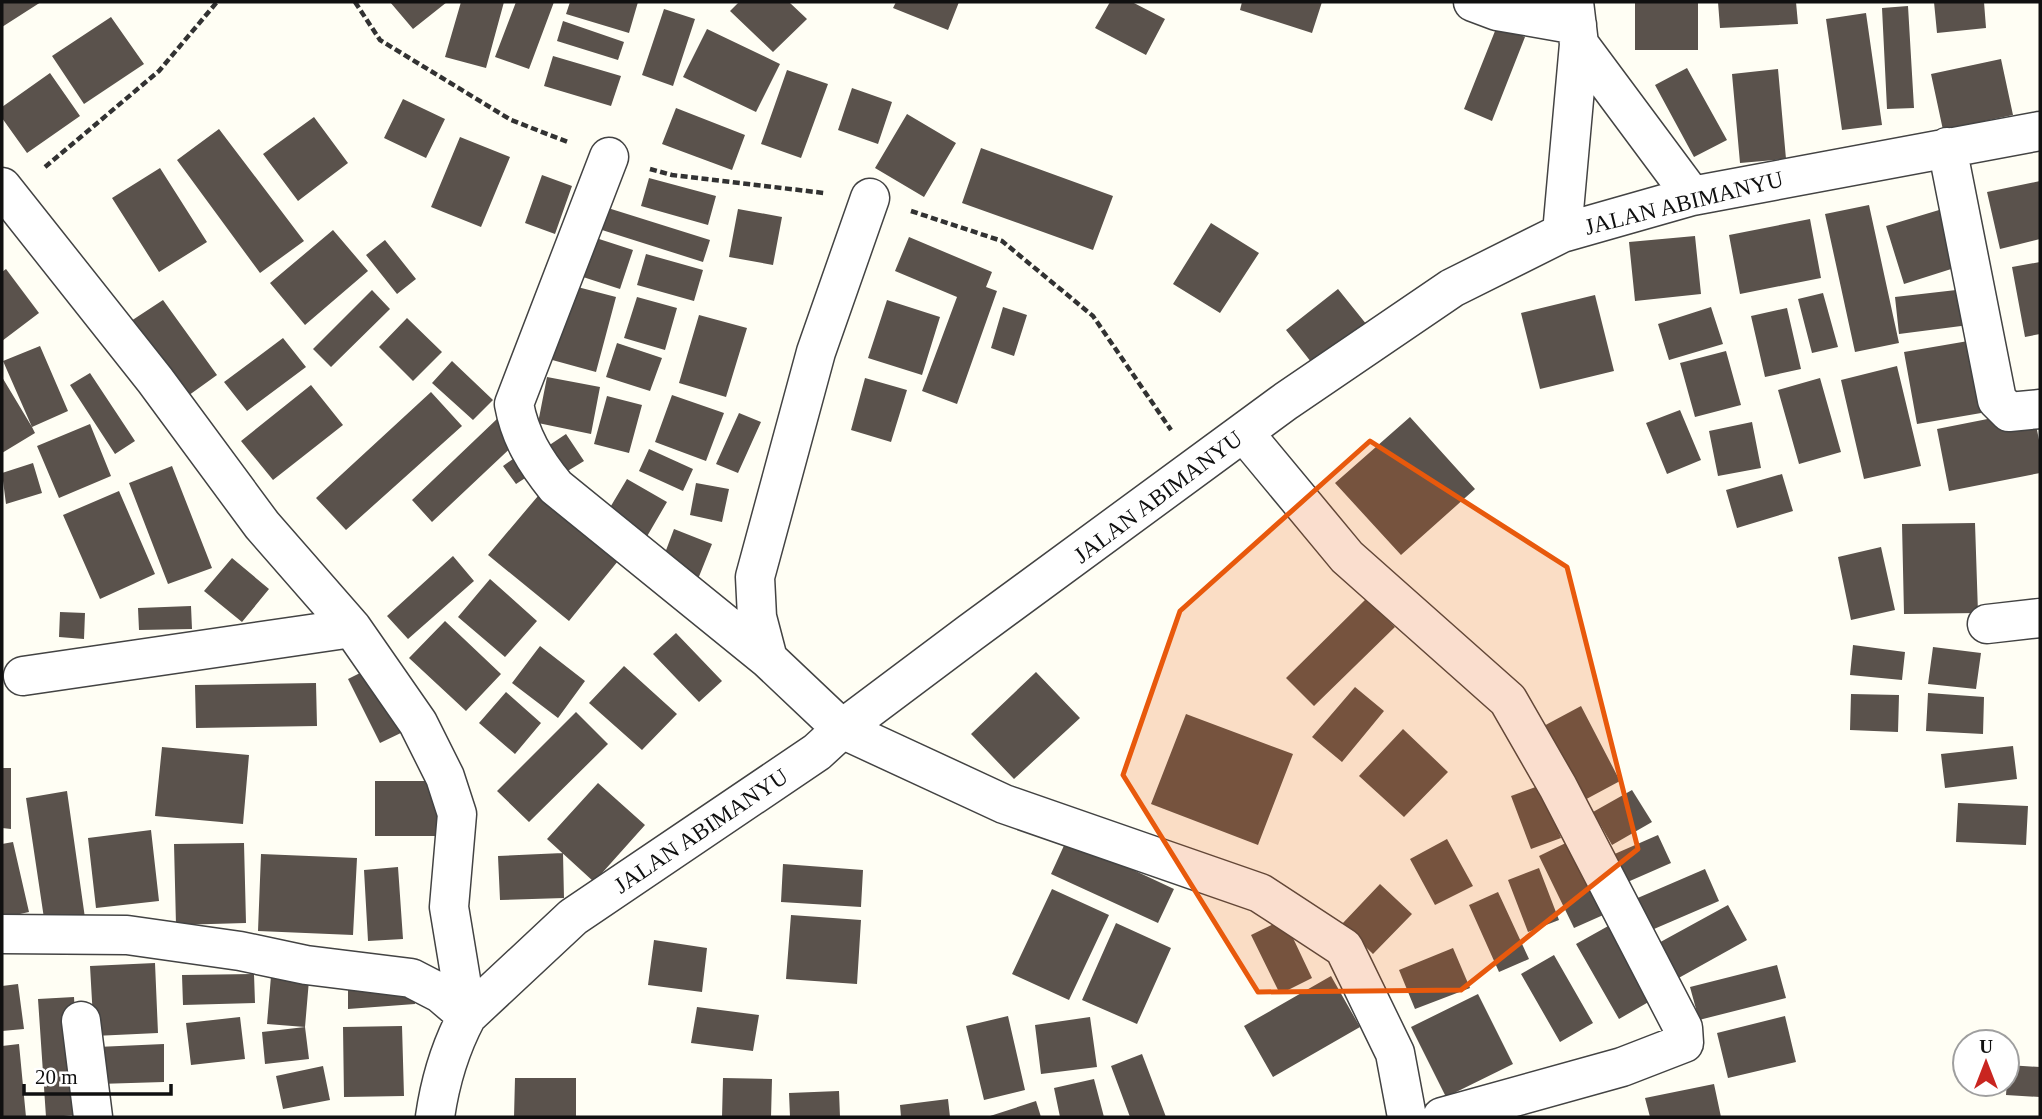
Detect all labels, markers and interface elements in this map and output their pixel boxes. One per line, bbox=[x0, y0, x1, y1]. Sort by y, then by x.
street label: JALAN ABIMANYU bbox=[1582, 166, 1786, 240]
street label: JALAN ABIMANYU bbox=[1069, 425, 1247, 568]
street label: JALAN ABIMANYU bbox=[610, 763, 793, 898]
north arrow bbox=[1951, 1028, 2021, 1098]
text: U bbox=[1979, 1036, 1993, 1057]
scale bar bbox=[24, 1052, 172, 1096]
text: 20 m bbox=[35, 1065, 78, 1089]

